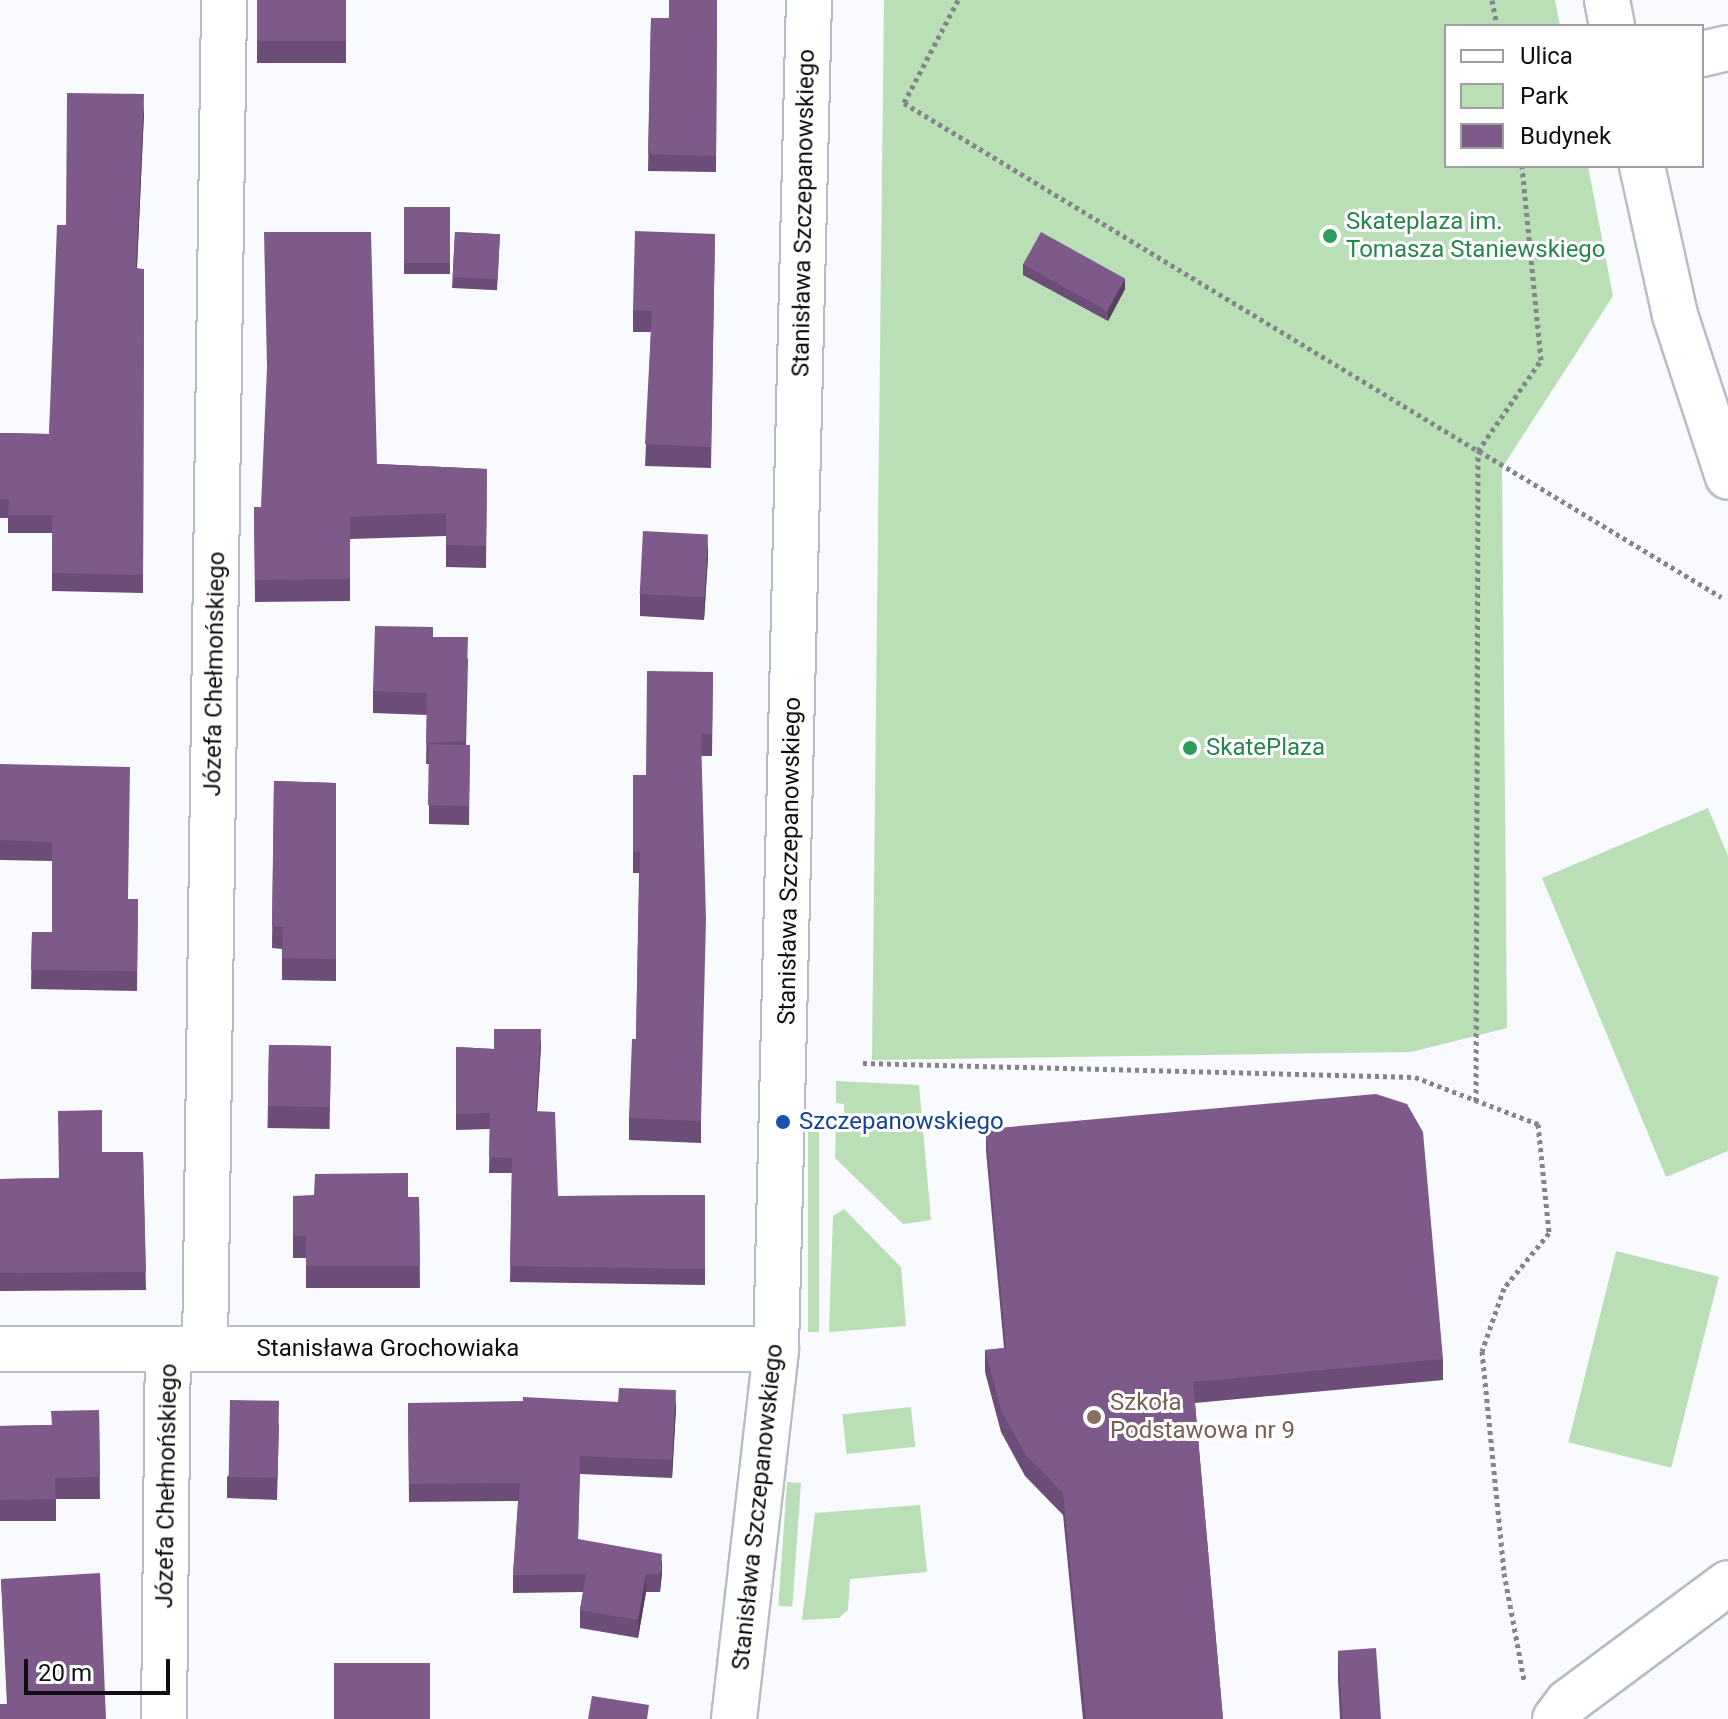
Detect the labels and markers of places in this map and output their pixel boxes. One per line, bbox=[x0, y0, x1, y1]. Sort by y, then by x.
place label: Skateplaza im. Tomasza Staniewskiego bbox=[1346, 208, 1606, 264]
marker: Skateplaza im. Tomasza Staniewskiego bbox=[1321, 227, 1339, 245]
place label: SkatePlaza bbox=[1206, 734, 1325, 762]
marker: SkatePlaza bbox=[1181, 739, 1199, 757]
place label: Szczepanowskiego bbox=[799, 1108, 1004, 1136]
marker: Szczepanowskiego bbox=[774, 1113, 792, 1131]
place label: Szkoła Podstawowa nr 9 bbox=[1110, 1389, 1295, 1445]
marker: Szkoła Podstawowa nr 9 bbox=[1085, 1408, 1103, 1426]

